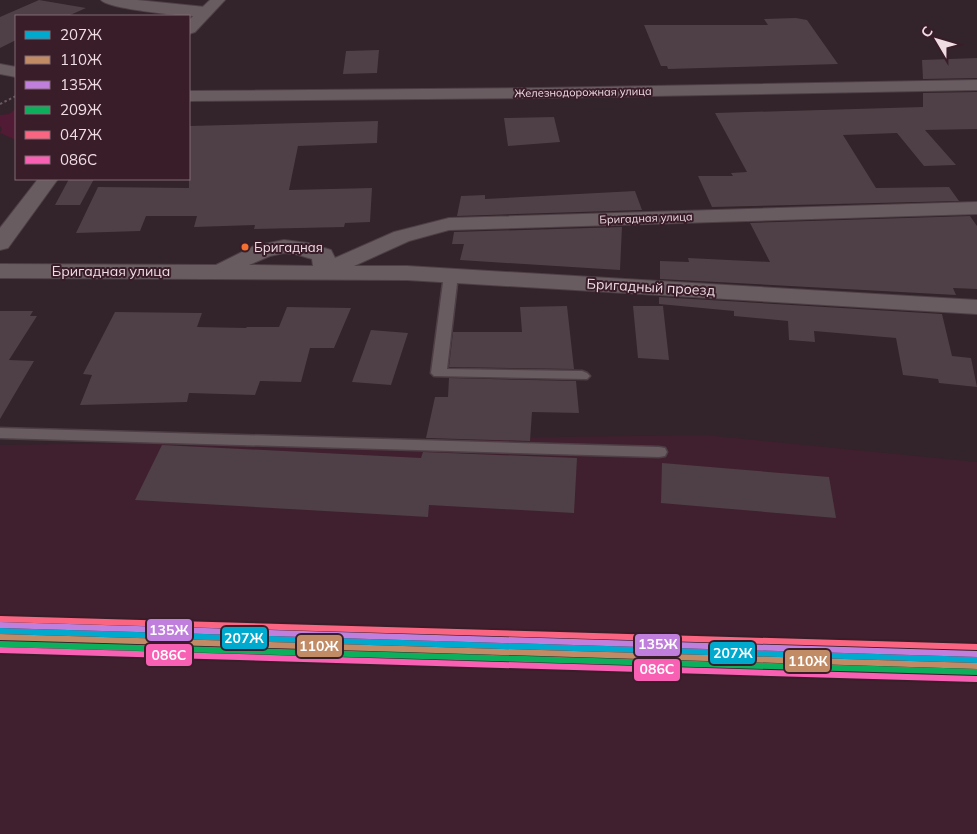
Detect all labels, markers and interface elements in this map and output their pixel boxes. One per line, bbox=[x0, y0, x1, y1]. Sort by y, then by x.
legend bbox=[15, 15, 190, 180]
north arrow bbox=[912, 15, 962, 65]
text: С bbox=[917, 23, 937, 41]
text: 207Ж bbox=[60, 25, 102, 44]
text: 110Ж bbox=[60, 50, 102, 69]
text: 135Ж bbox=[60, 75, 102, 94]
street label: Железнодорожная улица bbox=[514, 84, 652, 100]
text: 209Ж bbox=[60, 100, 102, 119]
text: 047Ж bbox=[60, 125, 102, 144]
text: 086С bbox=[60, 150, 97, 169]
street label: Бригадная улица bbox=[599, 209, 693, 227]
place label: Бригадная bbox=[254, 239, 323, 255]
marker: Бригадная bbox=[240, 242, 250, 252]
street label: Бригадная улица bbox=[52, 262, 170, 280]
street label: Бригадный проезд bbox=[586, 275, 716, 299]
line badge: 135Ж bbox=[146, 618, 193, 642]
text: 135Ж bbox=[149, 621, 189, 639]
line badge: 207Ж bbox=[221, 626, 268, 650]
text: 207Ж bbox=[224, 629, 264, 647]
line badge: 135Ж bbox=[634, 633, 681, 657]
line badge: 110Ж bbox=[296, 634, 343, 658]
text: 135Ж bbox=[638, 635, 678, 653]
text: 110Ж bbox=[299, 637, 339, 655]
line badge: 207Ж bbox=[709, 641, 756, 665]
line badge: 086С bbox=[145, 643, 193, 667]
text: 207Ж bbox=[713, 644, 753, 662]
text: 086С bbox=[152, 646, 186, 664]
line badge: 110Ж bbox=[784, 649, 831, 673]
text: 110Ж bbox=[788, 652, 828, 670]
line badge: 086С bbox=[633, 658, 681, 682]
text: 086С bbox=[640, 660, 674, 678]

